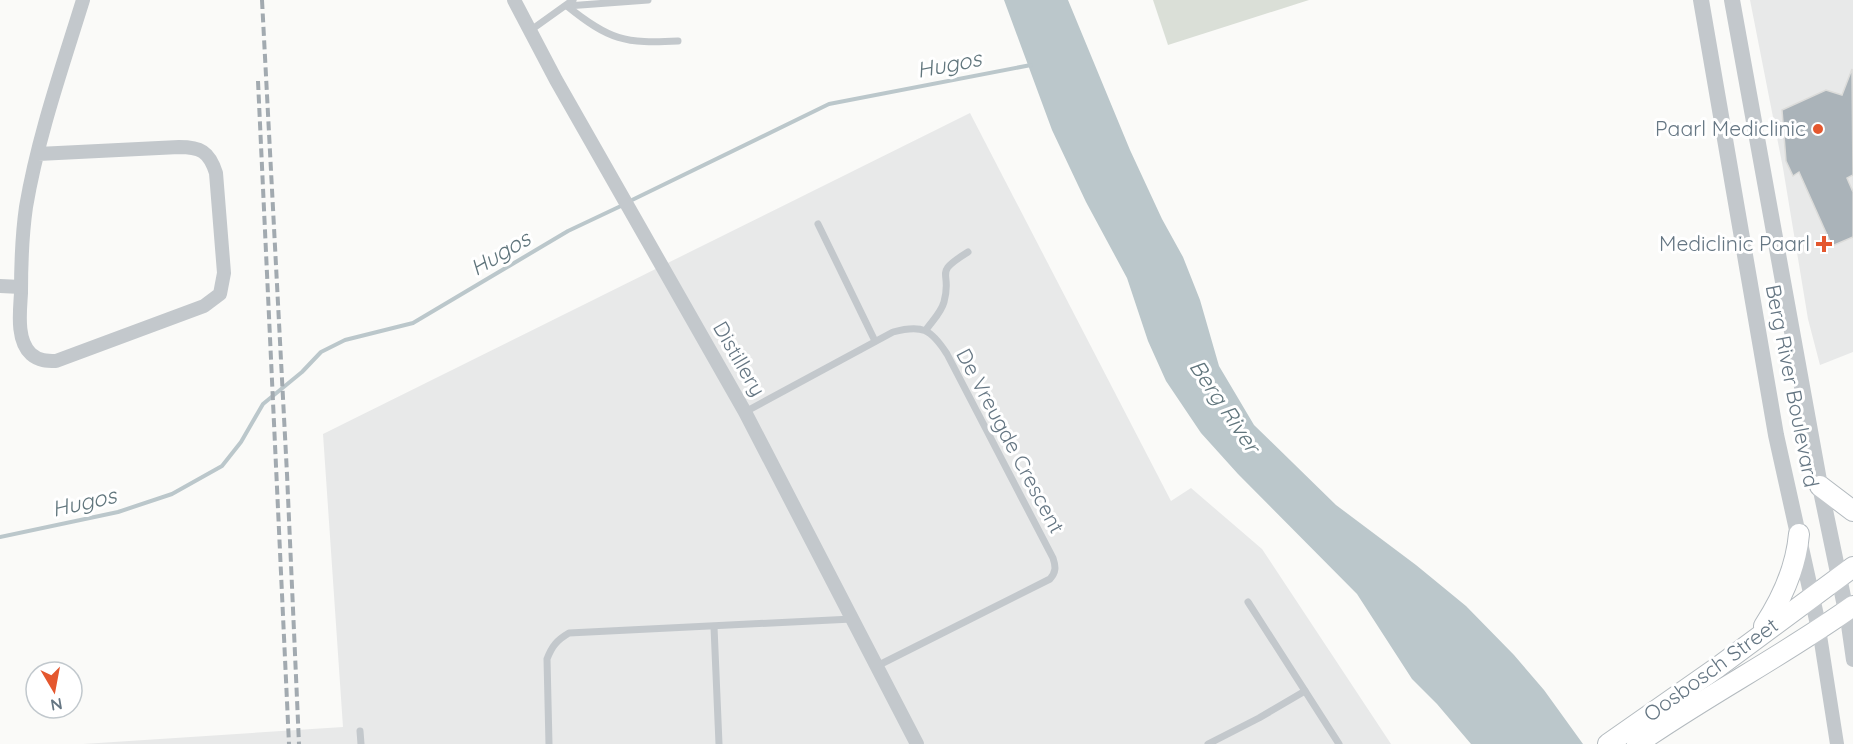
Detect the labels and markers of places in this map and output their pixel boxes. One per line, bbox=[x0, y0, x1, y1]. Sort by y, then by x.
place label: Paarl Mediclinic bbox=[1655, 115, 1806, 141]
marker: Paarl Mediclinic bbox=[1811, 122, 1825, 136]
place label: Mediclinic Paarl bbox=[1659, 230, 1810, 256]
marker: Mediclinic Paarl bbox=[1815, 235, 1833, 253]

